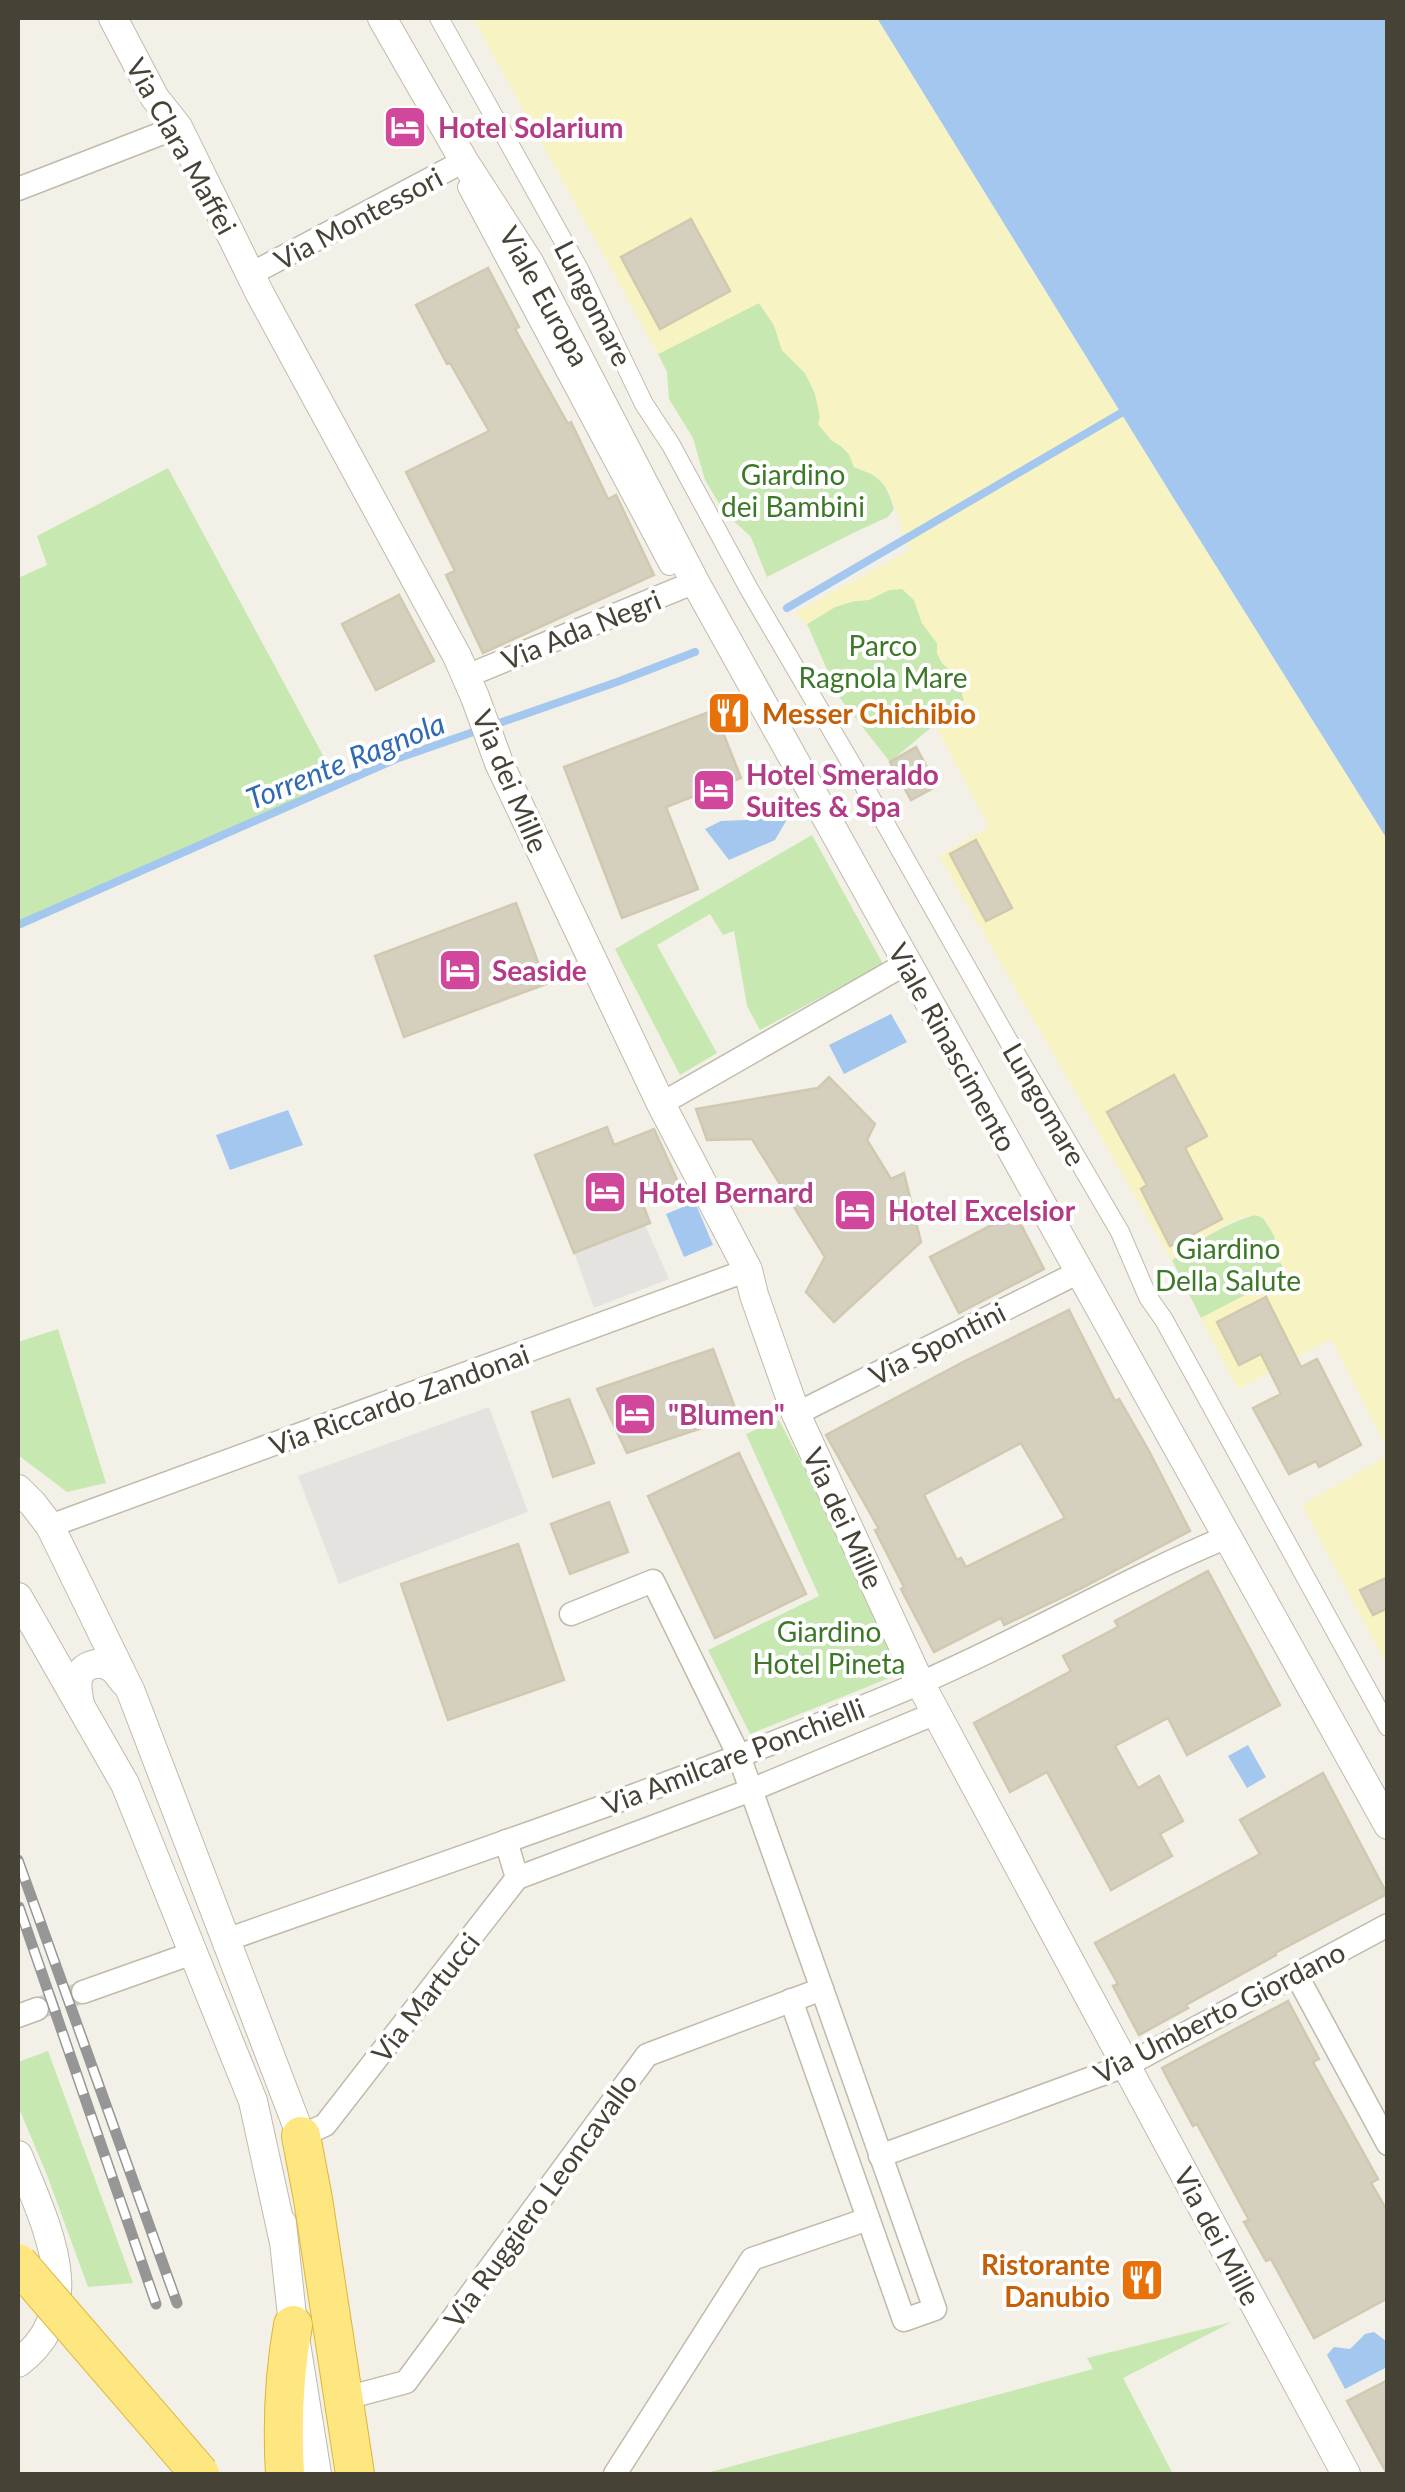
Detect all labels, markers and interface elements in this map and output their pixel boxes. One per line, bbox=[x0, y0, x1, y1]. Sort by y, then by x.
street label: Via Clara Maffei bbox=[120, 52, 244, 240]
hotel icon: Hotel Solarium bbox=[382, 104, 428, 150]
place label: Hotel Solarium bbox=[438, 110, 623, 144]
street label: Via Montessori bbox=[268, 159, 448, 277]
street label: Viale Europa bbox=[493, 220, 597, 372]
street label: Lungomare bbox=[548, 235, 640, 371]
park label: Giardino dei Bambini bbox=[721, 457, 865, 523]
street label: Via Ada Negri bbox=[497, 582, 665, 676]
park label: Parco Ragnola Mare bbox=[799, 628, 967, 694]
restaurant icon: Messer Chichibio bbox=[706, 690, 752, 736]
place label: Messer Chichibio bbox=[762, 696, 976, 730]
water label: Torrente Ragnola bbox=[241, 704, 449, 816]
street label: Via dei Mille bbox=[466, 705, 556, 857]
place label: Hotel Smeraldo Suites & Spa bbox=[746, 757, 939, 823]
hotel icon: Hotel Smeraldo Suites & Spa bbox=[691, 767, 737, 813]
street label: Viale Rinascimento bbox=[882, 937, 1024, 1157]
hotel icon: Seaside bbox=[437, 947, 483, 993]
place label: Seaside bbox=[492, 953, 587, 987]
street label: Lungomare bbox=[996, 1036, 1094, 1172]
hotel icon: Hotel Bernard bbox=[582, 1169, 628, 1215]
place label: Hotel Bernard bbox=[638, 1175, 814, 1209]
hotel icon: Hotel Excelsior bbox=[832, 1187, 878, 1233]
place label: Hotel Excelsior bbox=[888, 1193, 1076, 1227]
park label: Giardino Della Salute bbox=[1155, 1231, 1301, 1297]
street label: Via Spontini bbox=[863, 1294, 1011, 1392]
street label: Via Riccardo Zandonai bbox=[265, 1336, 533, 1462]
hotel icon: "Blumen" bbox=[612, 1391, 658, 1437]
place label: "Blumen" bbox=[668, 1397, 785, 1431]
street label: Via dei Mille bbox=[797, 1442, 891, 1594]
park label: Giardino Hotel Pineta bbox=[753, 1614, 905, 1680]
street label: Via Amilcare Ponchielli bbox=[597, 1690, 869, 1822]
street label: Via Martucci bbox=[364, 1925, 486, 2069]
street label: Via Umberto Giordano bbox=[1088, 1934, 1350, 2090]
street label: Via Ruggiero Leoncavallo bbox=[436, 2066, 644, 2334]
street label: Via dei Mille bbox=[1167, 2161, 1269, 2311]
place label: Ristorante Danubio bbox=[981, 2247, 1110, 2313]
restaurant icon: Ristorante Danubio bbox=[1119, 2257, 1165, 2303]

